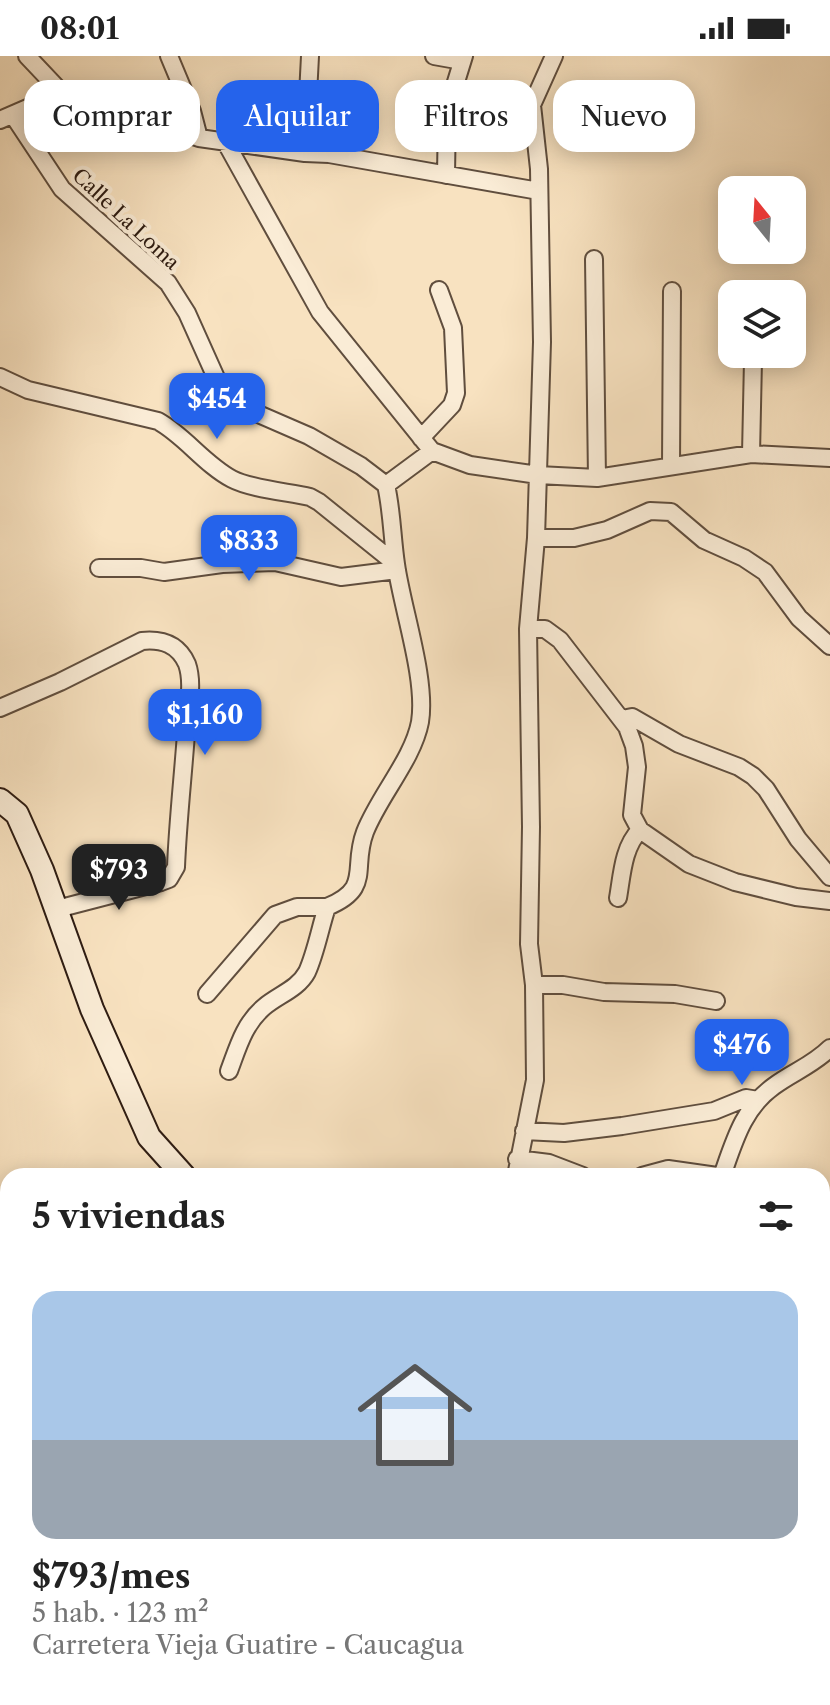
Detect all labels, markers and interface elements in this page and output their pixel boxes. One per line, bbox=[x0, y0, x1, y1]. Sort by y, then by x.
text: 08:01 bbox=[40, 10, 119, 47]
chip: Comprar bbox=[24, 80, 200, 152]
chip: Alquilar bbox=[216, 80, 379, 152]
chip: Filtros bbox=[395, 80, 537, 152]
chip: Nuevo bbox=[553, 80, 695, 152]
street label: Calle La Loma bbox=[67, 163, 185, 275]
north arrow bbox=[718, 176, 806, 264]
map controls bbox=[718, 176, 806, 368]
button: layers bbox=[718, 280, 806, 368]
pin: $454 bbox=[170, 373, 264, 441]
text: $454 bbox=[187, 383, 247, 415]
pin: $833 bbox=[202, 515, 296, 583]
text: $833 bbox=[219, 525, 279, 557]
pin: $1,160 bbox=[140, 689, 270, 757]
text: $1,160 bbox=[166, 699, 244, 731]
pin: $793 bbox=[72, 844, 166, 912]
text: $793 bbox=[90, 854, 148, 886]
pin: $476 bbox=[695, 1019, 789, 1087]
text: $476 bbox=[713, 1029, 771, 1061]
icon: filters bbox=[754, 1194, 798, 1238]
text: 5 viviendas bbox=[32, 1195, 226, 1237]
icon: home bbox=[343, 1343, 487, 1487]
text: $793/mes bbox=[32, 1555, 191, 1597]
text: 5 hab. · 123 m² bbox=[32, 1597, 209, 1629]
text: Carretera Vieja Guatire - Caucagua bbox=[32, 1629, 464, 1661]

